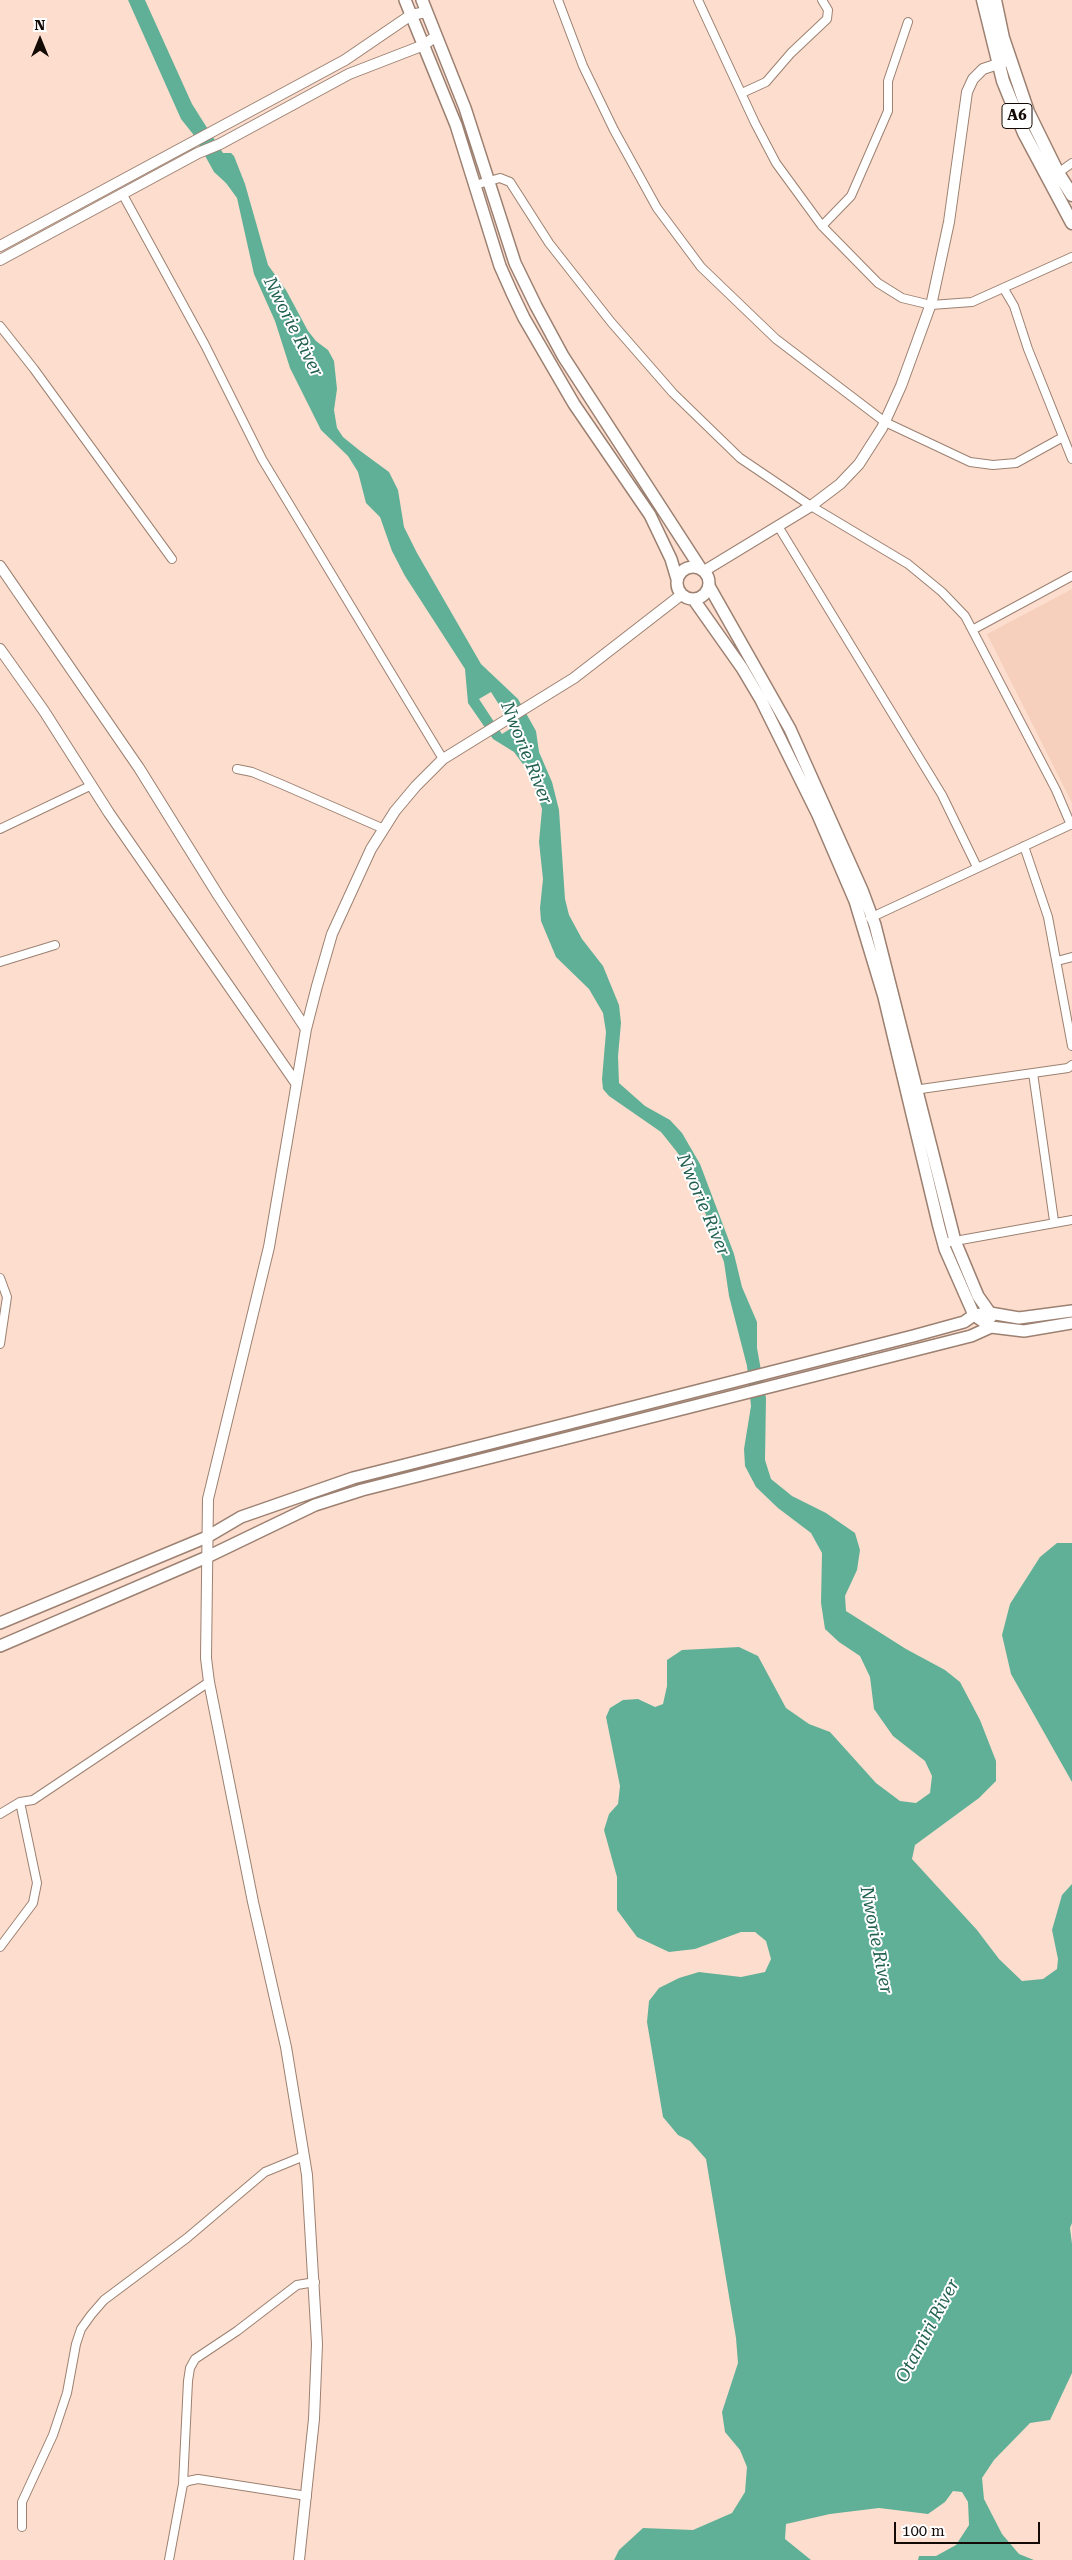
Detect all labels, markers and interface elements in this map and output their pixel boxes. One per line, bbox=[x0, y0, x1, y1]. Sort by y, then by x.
north arrow bbox=[15, 15, 65, 65]
text: N bbox=[35, 17, 45, 33]
road number: A6 bbox=[1002, 104, 1032, 128]
water label: Nworie River bbox=[259, 273, 327, 381]
water label: Nworie River bbox=[496, 698, 556, 808]
water label: Nworie River bbox=[672, 1151, 734, 1259]
water label: Nworie River bbox=[855, 1884, 897, 1996]
water label: Otamiri River bbox=[892, 2275, 964, 2387]
scale bar bbox=[897, 2512, 1043, 2544]
text: 100 m bbox=[902, 2522, 945, 2540]

